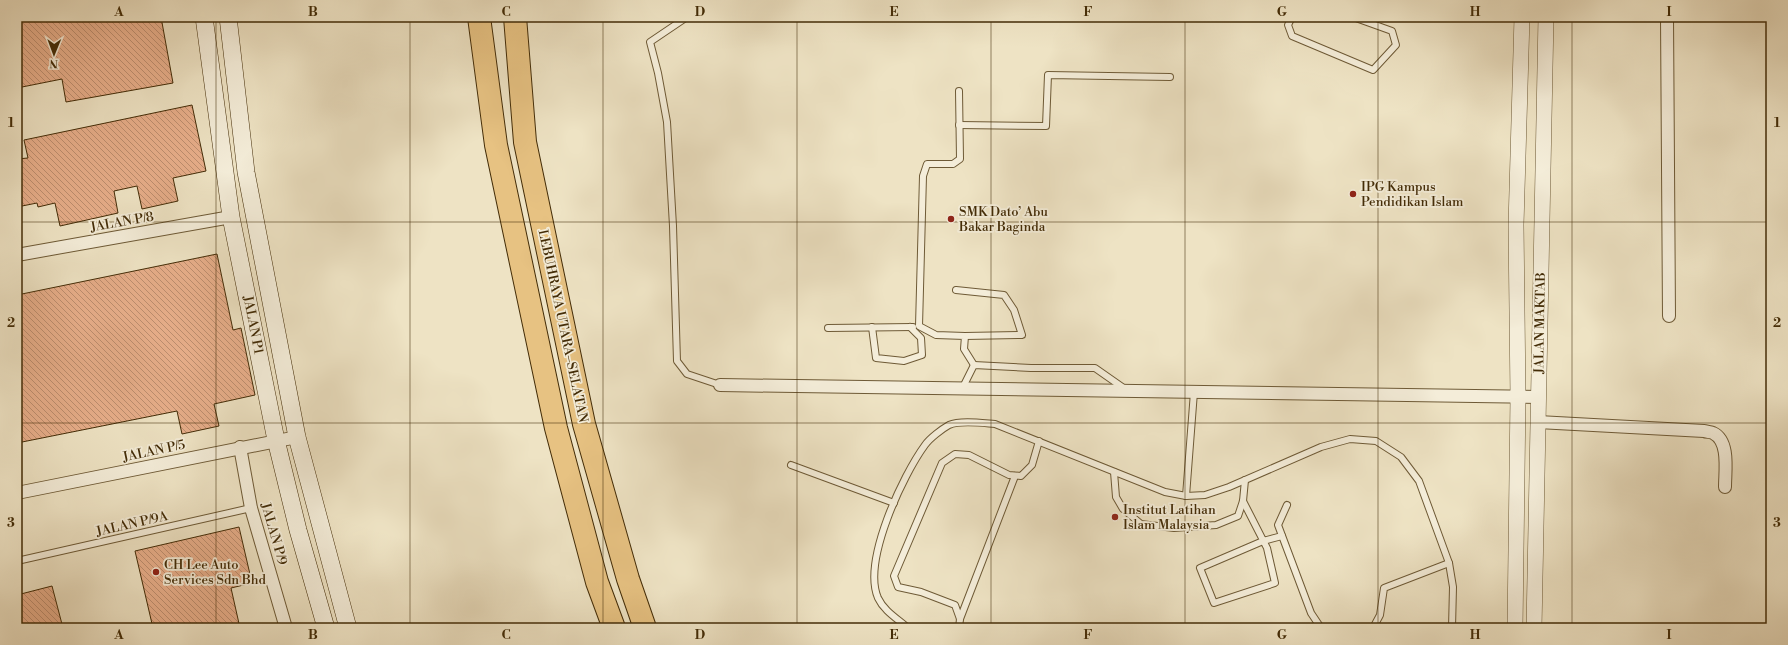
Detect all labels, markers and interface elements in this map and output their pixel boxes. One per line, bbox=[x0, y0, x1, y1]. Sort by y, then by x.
text: A bbox=[113, 4, 124, 20]
text: B bbox=[308, 4, 318, 20]
text: C bbox=[501, 4, 511, 20]
text: D bbox=[695, 4, 705, 20]
text: E bbox=[889, 4, 899, 20]
text: F bbox=[1083, 4, 1093, 20]
text: G bbox=[1277, 4, 1288, 20]
text: H bbox=[1470, 4, 1481, 20]
text: I bbox=[1666, 4, 1672, 20]
north arrow bbox=[34, 34, 74, 74]
text: N bbox=[49, 56, 58, 70]
text: 1 bbox=[8, 115, 15, 131]
text: 1 bbox=[1774, 115, 1781, 131]
place label: IPG Kampus Pendidikan Islam bbox=[1361, 179, 1464, 210]
marker: IPG Kampus Pendidikan Islam bbox=[1348, 189, 1358, 199]
place label: SMK Dato’ Abu Bakar Baginda bbox=[958, 204, 1048, 235]
street label: JALAN P/8 bbox=[88, 209, 155, 236]
marker: SMK Dato’ Abu Bakar Baginda bbox=[946, 214, 956, 224]
street label: LEBUHRAYA UTARA–SELATAN bbox=[535, 228, 591, 424]
street label: JALAN MAKTAB bbox=[1531, 272, 1549, 375]
street label: JALAN P1 bbox=[239, 293, 267, 356]
text: 2 bbox=[7, 315, 15, 331]
text: 2 bbox=[1773, 315, 1781, 331]
street label: JALAN P/5 bbox=[120, 437, 187, 466]
street label: JALAN P/9 bbox=[257, 500, 291, 567]
place label: Institut Latihan Islam Malaysia bbox=[1123, 502, 1216, 533]
street label: JALAN P/9A bbox=[94, 508, 170, 540]
marker: Institut Latihan Islam Malaysia bbox=[1110, 512, 1120, 522]
text: 3 bbox=[7, 515, 15, 531]
text: 3 bbox=[1773, 515, 1781, 531]
place label: CH Lee Auto Services Sdn Bhd bbox=[164, 557, 267, 588]
marker: CH Lee Auto Services Sdn Bhd bbox=[151, 567, 161, 577]
text: A bbox=[113, 627, 124, 643]
text: B bbox=[308, 627, 318, 643]
text: C bbox=[501, 627, 511, 643]
text: D bbox=[695, 627, 705, 643]
text: E bbox=[889, 627, 899, 643]
text: F bbox=[1083, 627, 1093, 643]
text: G bbox=[1277, 627, 1288, 643]
text: H bbox=[1470, 627, 1481, 643]
text: I bbox=[1666, 627, 1672, 643]

